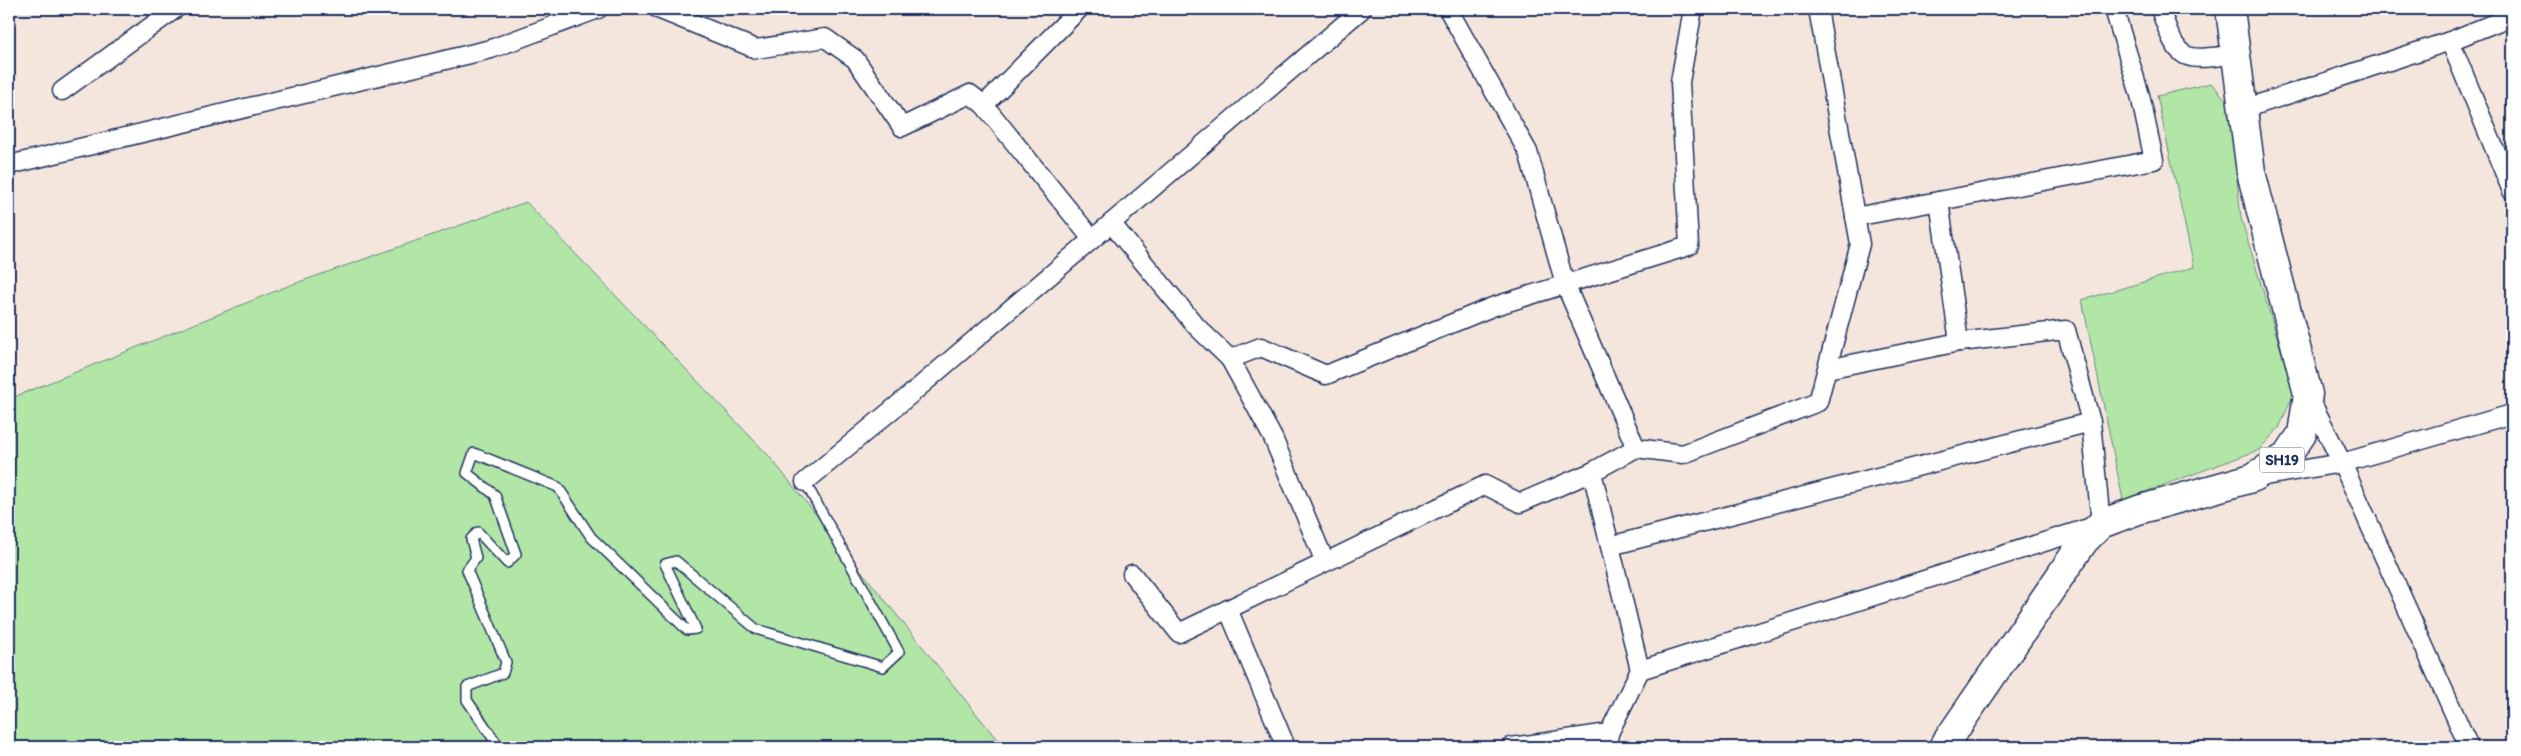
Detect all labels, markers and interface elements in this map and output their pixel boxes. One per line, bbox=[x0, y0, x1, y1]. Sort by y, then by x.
road number: SH19 bbox=[2260, 448, 2304, 472]

